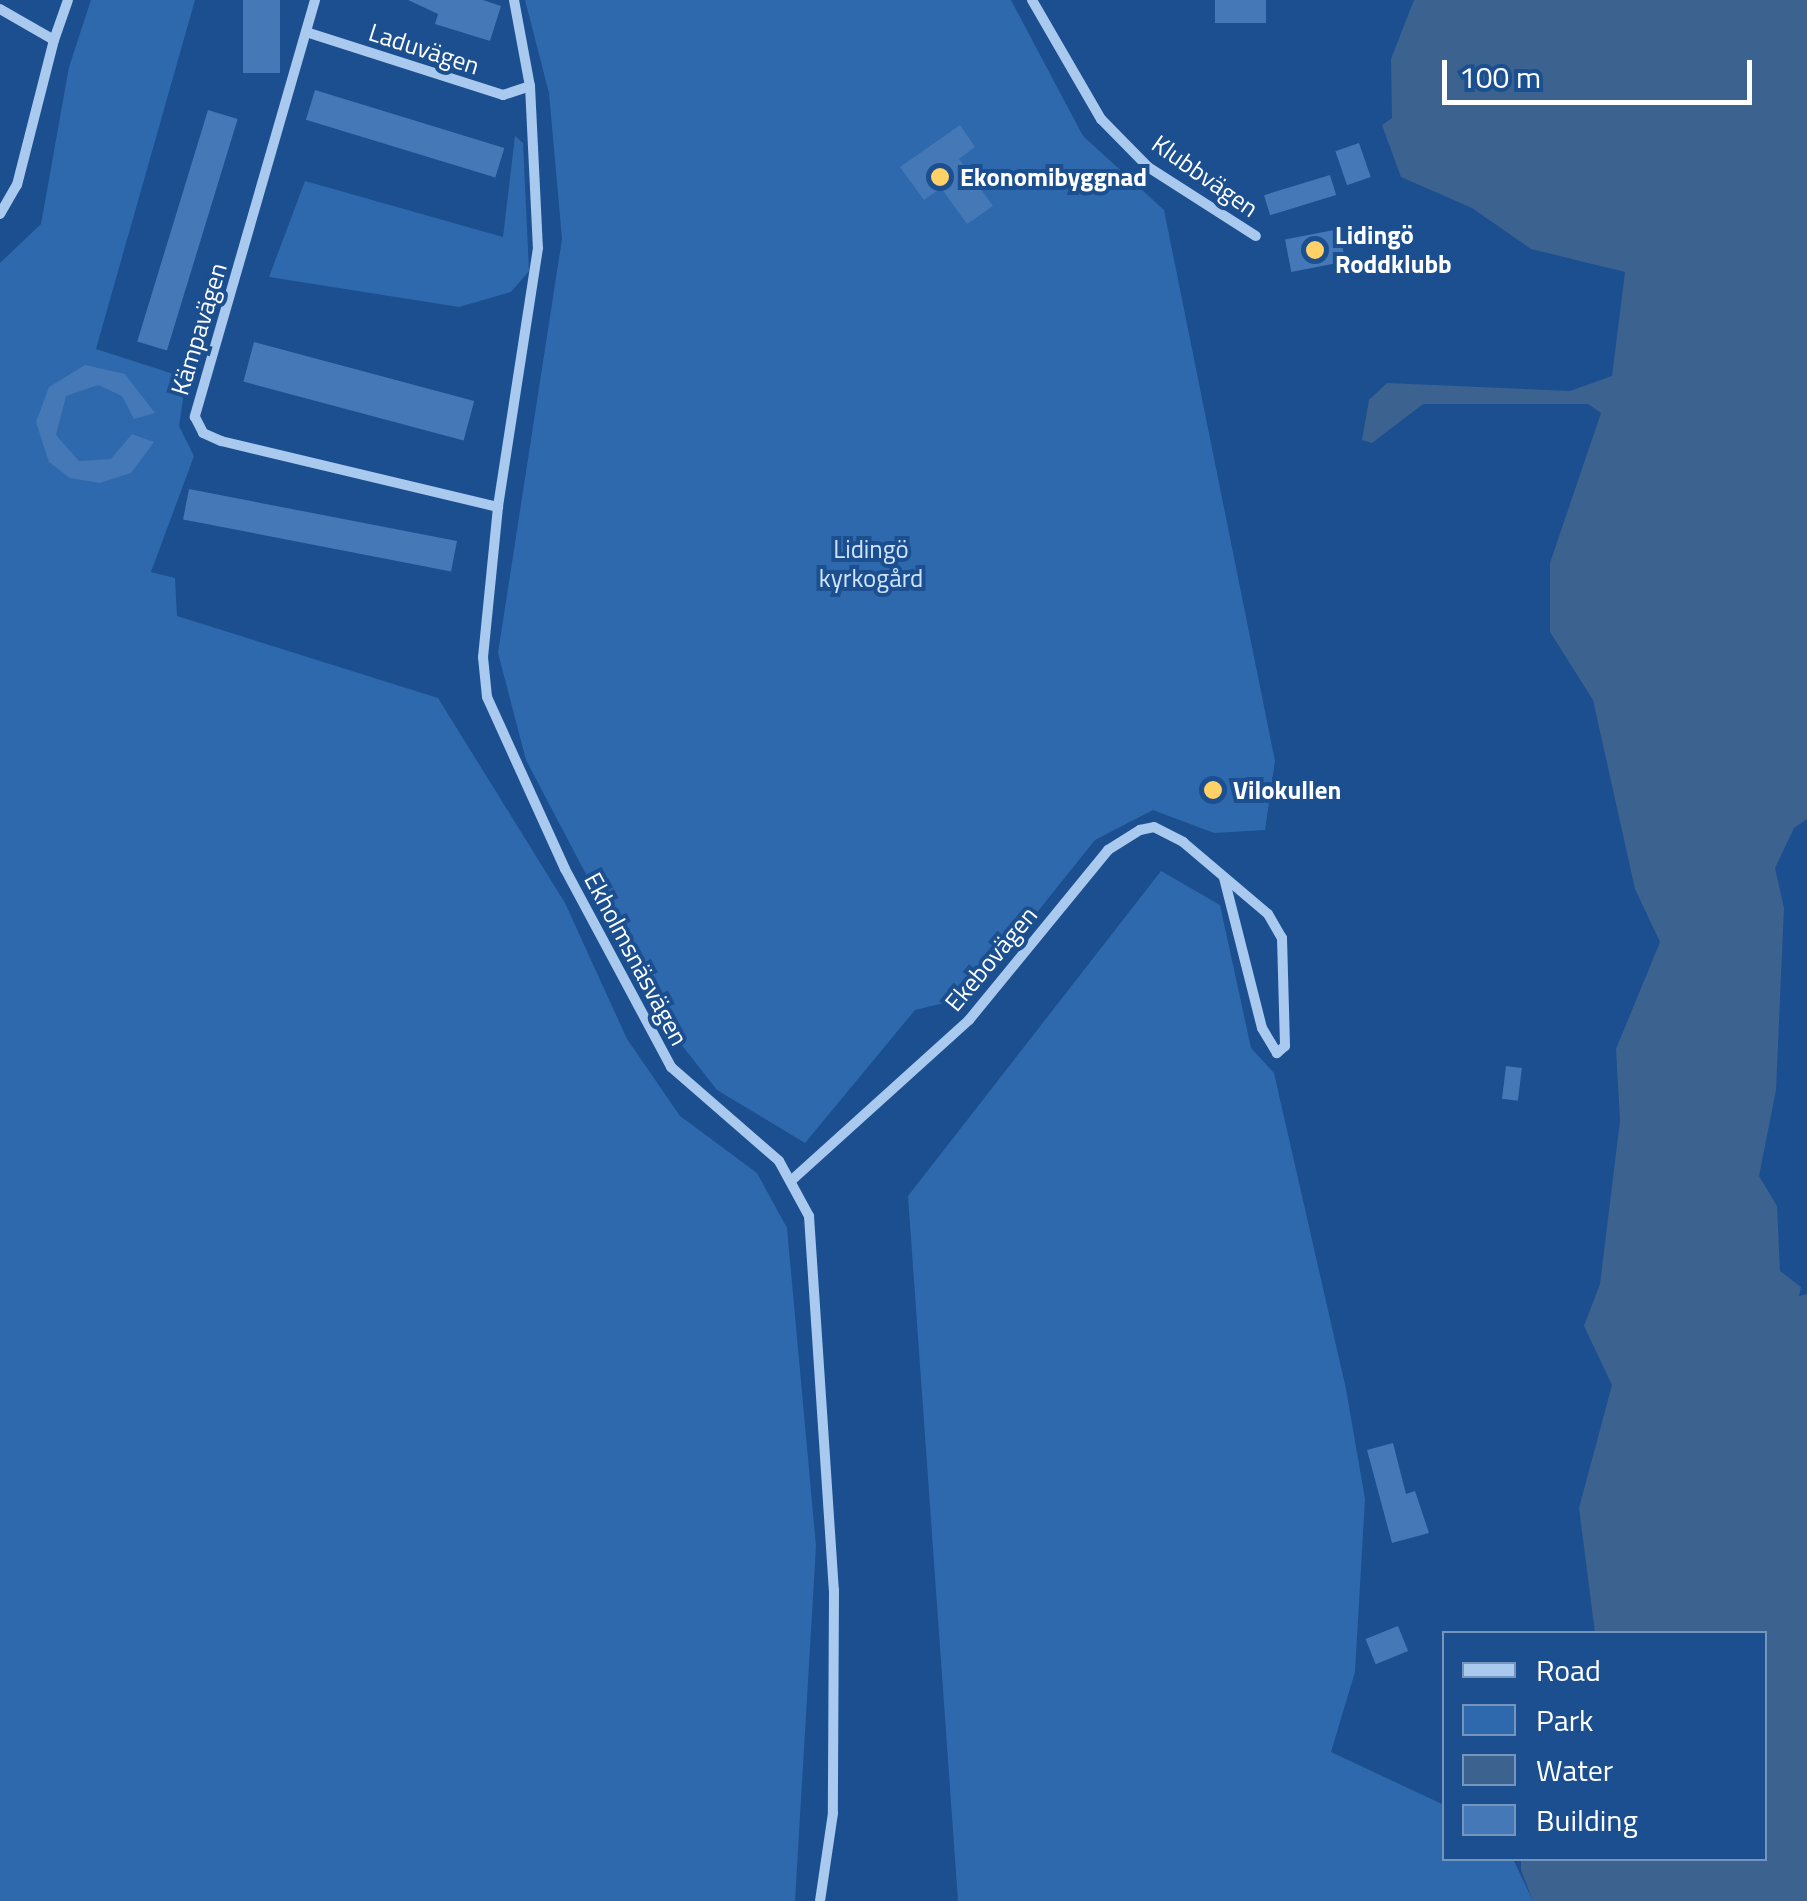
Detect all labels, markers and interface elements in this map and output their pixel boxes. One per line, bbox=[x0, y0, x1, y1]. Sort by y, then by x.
street label: Laduvägen bbox=[365, 17, 483, 81]
scale bar bbox=[1447, 40, 1757, 102]
text: 100 m bbox=[1459, 54, 1541, 100]
street label: Klubbvägen bbox=[1146, 129, 1264, 223]
place label: Ekonomibyggnad bbox=[960, 162, 1147, 192]
marker: Ekonomibyggnad bbox=[929, 166, 951, 188]
place label: Lidingö Roddklubb bbox=[1335, 221, 1452, 280]
marker: Lidingö Roddklubb bbox=[1304, 239, 1326, 261]
street label: Kämpavägen bbox=[165, 259, 233, 399]
park label: Lidingö kyrkogård bbox=[819, 535, 923, 594]
place label: Vilokullen bbox=[1233, 775, 1341, 805]
marker: Vilokullen bbox=[1202, 779, 1224, 801]
street label: Ekholmsnäsvägen bbox=[578, 867, 694, 1051]
street label: Ekebovägen bbox=[939, 901, 1043, 1017]
legend bbox=[1442, 1631, 1767, 1861]
text: Road bbox=[1536, 1647, 1601, 1693]
text: Park bbox=[1536, 1697, 1593, 1743]
text: Water bbox=[1536, 1747, 1613, 1793]
text: Building bbox=[1536, 1797, 1638, 1843]

